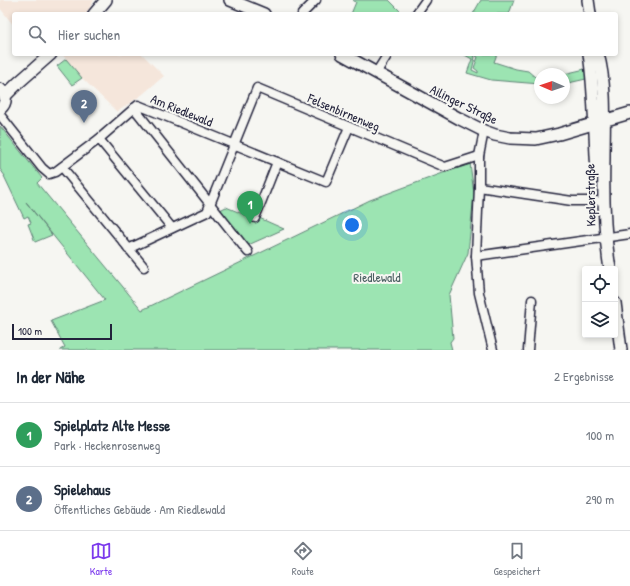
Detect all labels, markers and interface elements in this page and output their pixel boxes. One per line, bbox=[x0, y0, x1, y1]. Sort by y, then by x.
search box bbox=[12, 12, 618, 56]
icon: search bbox=[26, 23, 48, 45]
text: Hier suchen bbox=[58, 24, 120, 45]
north arrow bbox=[534, 68, 570, 104]
street label: Ailinger Straße bbox=[427, 80, 501, 128]
street label: Felsenbirnenweg bbox=[304, 88, 383, 135]
street label: Am Riedlewald bbox=[148, 89, 216, 131]
pin: 2 bbox=[71, 90, 97, 123]
street label: Keplerstraße bbox=[580, 163, 600, 227]
pin: 1 bbox=[237, 191, 263, 224]
your location bbox=[342, 215, 362, 235]
map controls bbox=[582, 266, 618, 338]
button: locate bbox=[582, 266, 618, 302]
park label: Riedlewald bbox=[353, 268, 401, 286]
button: layers bbox=[582, 302, 618, 338]
scale bar bbox=[12, 322, 112, 341]
text: 100 m bbox=[18, 324, 42, 338]
text: In der Nähe bbox=[16, 365, 85, 388]
text: 2 Ergebnisse bbox=[554, 367, 614, 385]
text: Spielplatz Alte Messe bbox=[54, 415, 170, 436]
text: 1 bbox=[27, 426, 31, 444]
text: 100 m bbox=[586, 426, 614, 444]
text: Park · Heckenrosenweg bbox=[54, 436, 160, 454]
text: Spielehaus bbox=[54, 479, 111, 500]
text: 2 bbox=[26, 490, 32, 508]
text: 290 m bbox=[585, 490, 614, 508]
text: Öffentliches Gebäude · Am Riedlewald bbox=[54, 500, 225, 518]
tab: Karte bbox=[90, 540, 112, 578]
tab: Route bbox=[292, 540, 314, 578]
tab: Gespeichert bbox=[493, 540, 540, 578]

